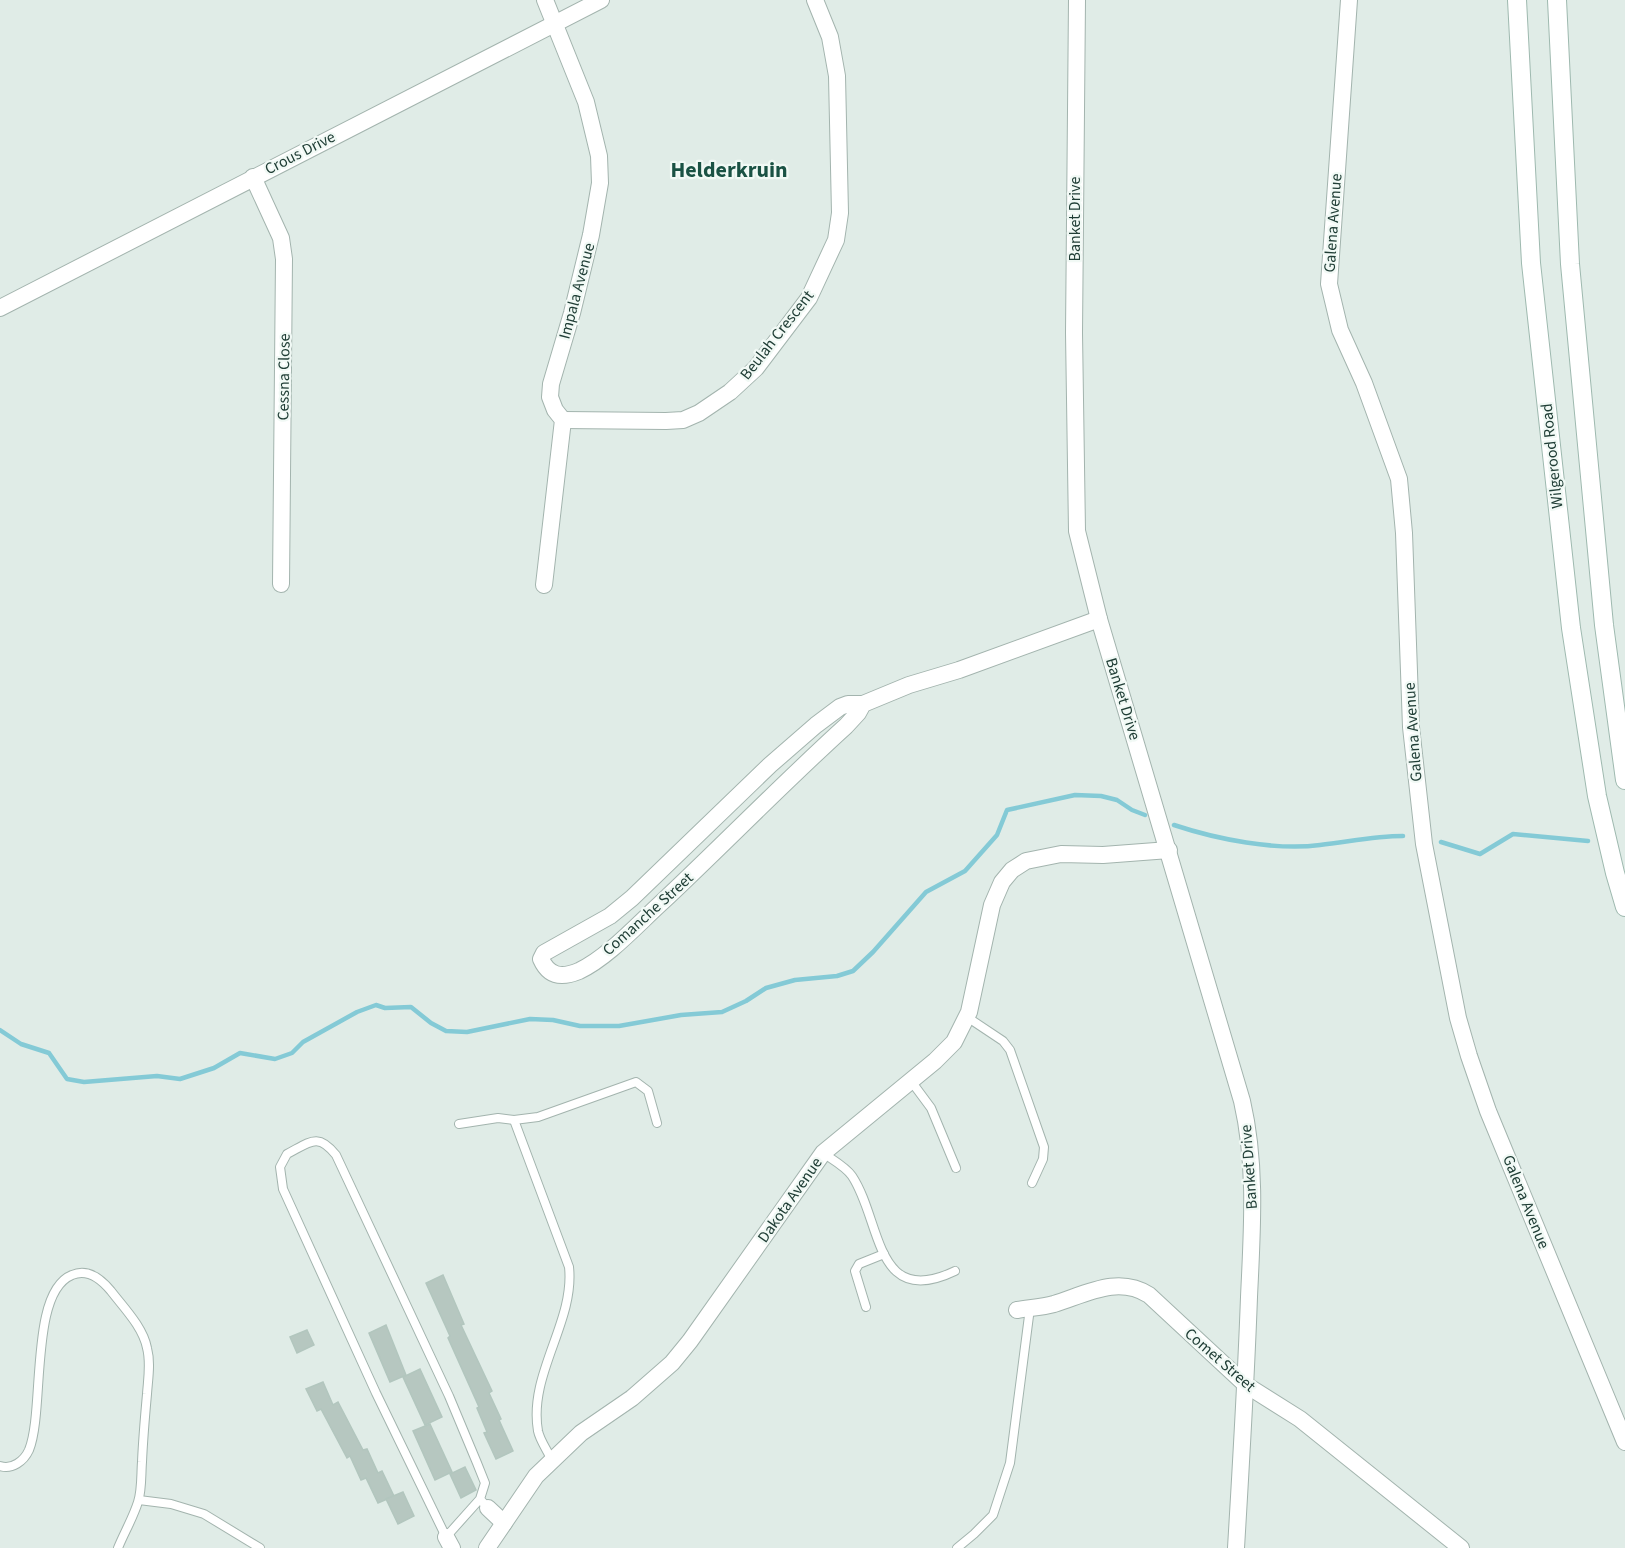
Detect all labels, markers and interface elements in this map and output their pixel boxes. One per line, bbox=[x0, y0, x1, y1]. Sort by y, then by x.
street label: Crous Drive bbox=[261, 126, 339, 180]
district label: Helderkruin bbox=[670, 154, 788, 186]
street label: Galena Avenue bbox=[1319, 173, 1347, 273]
street label: Banket Drive bbox=[1064, 176, 1086, 261]
street label: Impala Avenue bbox=[554, 240, 600, 342]
street label: Beulah Crescent bbox=[735, 285, 819, 384]
street label: Cessna Close bbox=[272, 333, 296, 421]
street label: Wilgerood Road bbox=[1536, 402, 1568, 510]
street label: Banket Drive bbox=[1100, 655, 1146, 743]
street label: Galena Avenue bbox=[1399, 682, 1427, 782]
street label: Comanche Street bbox=[598, 867, 699, 961]
street label: Banket Drive bbox=[1235, 1124, 1263, 1210]
street label: Galena Avenue bbox=[1497, 1152, 1555, 1252]
street label: Dakota Avenue bbox=[752, 1153, 828, 1247]
street label: Comet Street bbox=[1180, 1323, 1261, 1397]

